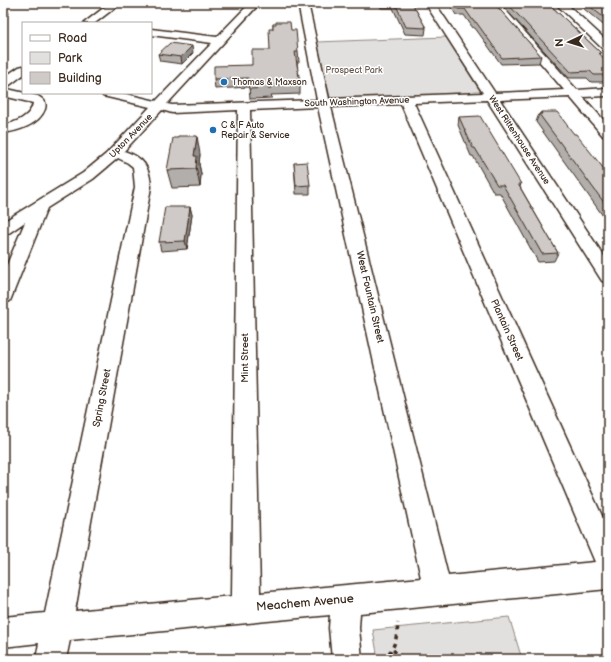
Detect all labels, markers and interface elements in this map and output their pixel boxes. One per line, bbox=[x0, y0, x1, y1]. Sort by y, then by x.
legend bbox=[22, 22, 152, 94]
north arrow bbox=[549, 22, 589, 62]
text: Road bbox=[58, 31, 87, 46]
text: N bbox=[553, 38, 566, 47]
text: Park bbox=[58, 51, 82, 66]
park label: Prospect Park bbox=[326, 65, 383, 76]
text: Building bbox=[58, 71, 102, 86]
marker: Thomas & Maxson bbox=[219, 77, 229, 87]
place label: Thomas & Maxson bbox=[232, 77, 307, 88]
street label: West Rittenhouse Avenue bbox=[486, 93, 552, 187]
street label: South Washington Avenue bbox=[304, 95, 410, 109]
street label: Upton Avenue bbox=[107, 111, 155, 160]
place label: C & F Auto Repair & Service bbox=[221, 120, 290, 141]
marker: C & F Auto Repair & Service bbox=[208, 125, 218, 135]
street label: West Fountain Street bbox=[354, 250, 386, 344]
street label: Plantain Street bbox=[488, 297, 526, 363]
street label: Mint Street bbox=[239, 333, 251, 383]
street label: Spring Street bbox=[90, 368, 114, 428]
street label: Meachem Avenue bbox=[256, 591, 354, 615]

